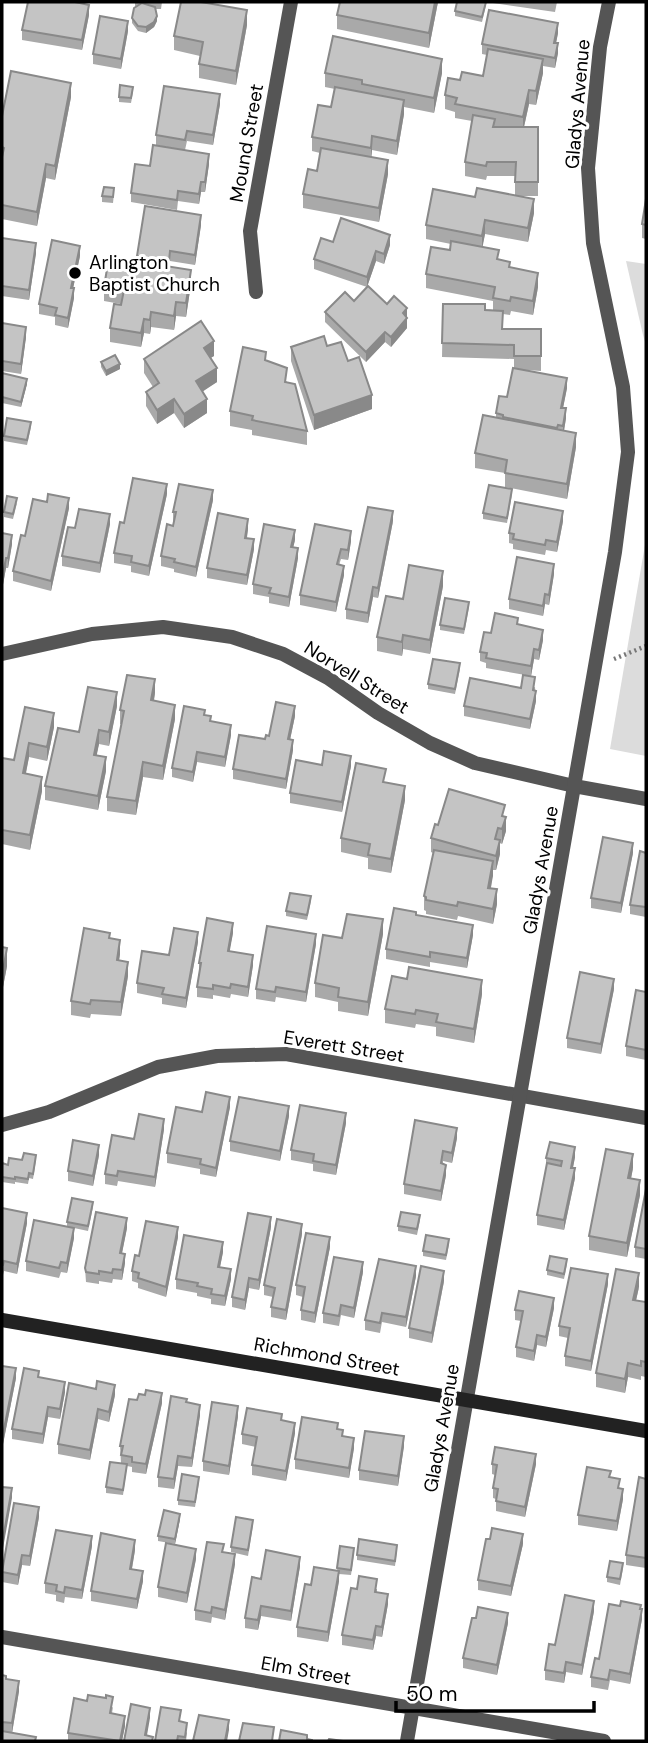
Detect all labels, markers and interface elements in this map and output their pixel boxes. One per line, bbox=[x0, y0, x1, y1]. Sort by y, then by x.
street label: Gladys Avenue bbox=[559, 38, 596, 170]
street label: Mound Street bbox=[224, 82, 269, 204]
place label: Arlington Baptist Church bbox=[89, 250, 220, 297]
marker: Arlington Baptist Church bbox=[67, 265, 83, 281]
street label: Norvell Street bbox=[300, 635, 414, 720]
street label: Gladys Avenue bbox=[517, 804, 564, 936]
street label: Everett Street bbox=[282, 1025, 406, 1068]
street label: Richmond Street bbox=[252, 1331, 402, 1382]
street label: Gladys Avenue bbox=[418, 1362, 465, 1494]
street label: Elm Street bbox=[259, 1650, 353, 1691]
scale bar bbox=[396, 1670, 594, 1714]
text: 50 m bbox=[406, 1680, 457, 1708]

